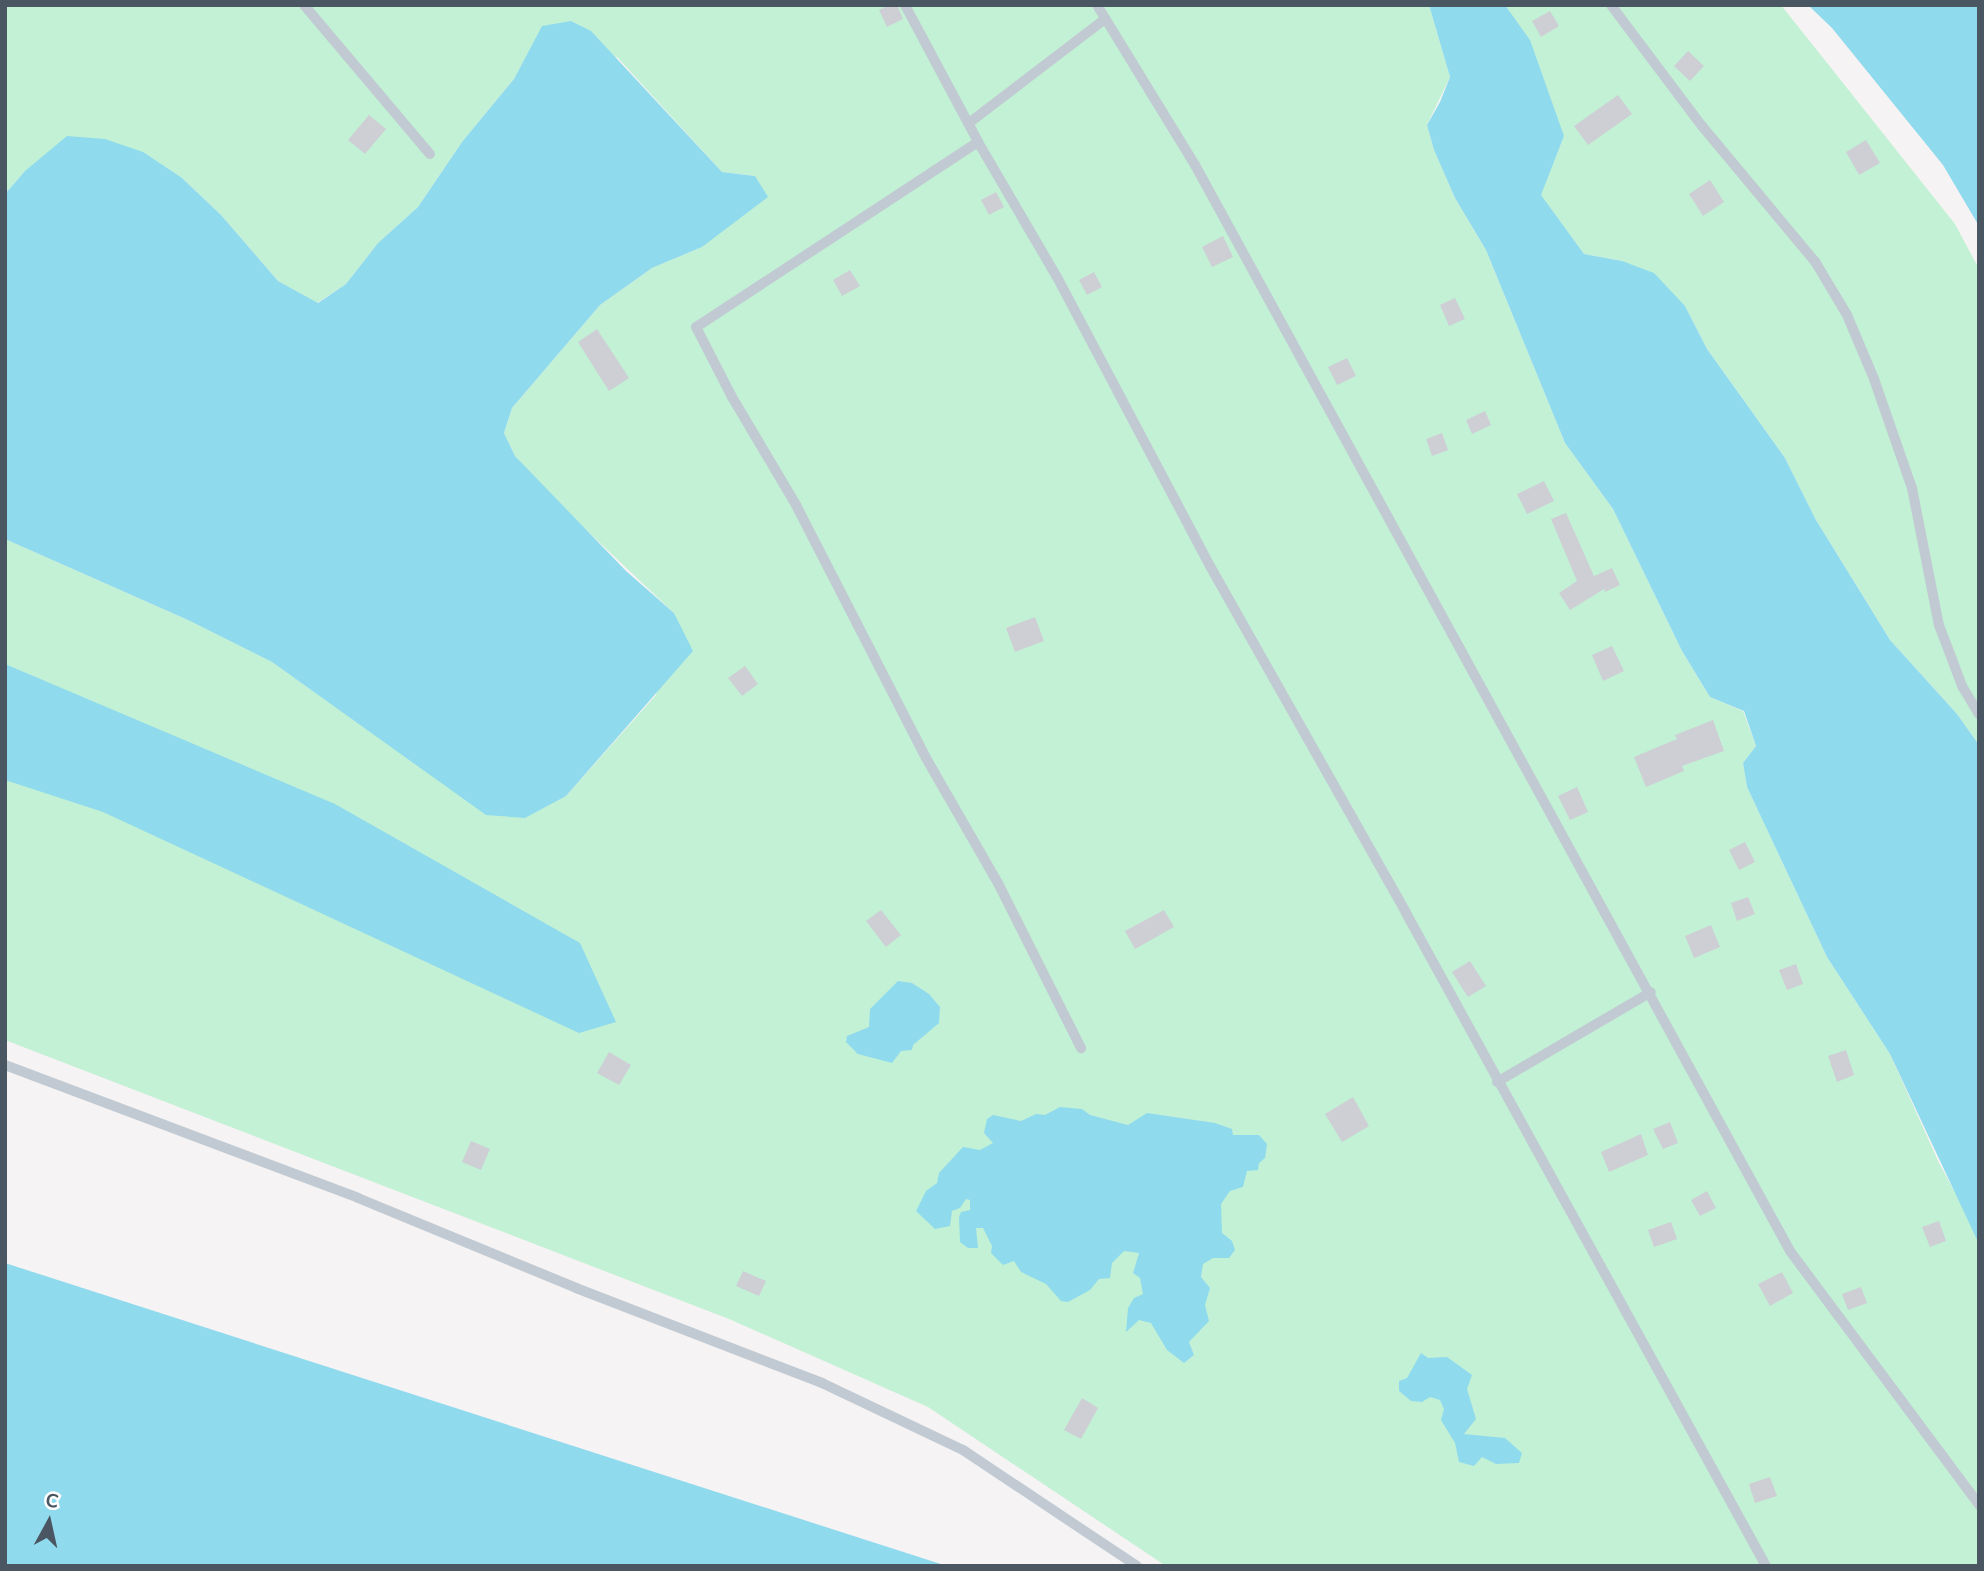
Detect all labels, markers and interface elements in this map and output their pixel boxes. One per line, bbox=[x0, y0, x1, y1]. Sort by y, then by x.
north arrow bbox=[14, 1487, 84, 1557]
text: С bbox=[44, 1487, 60, 1515]

